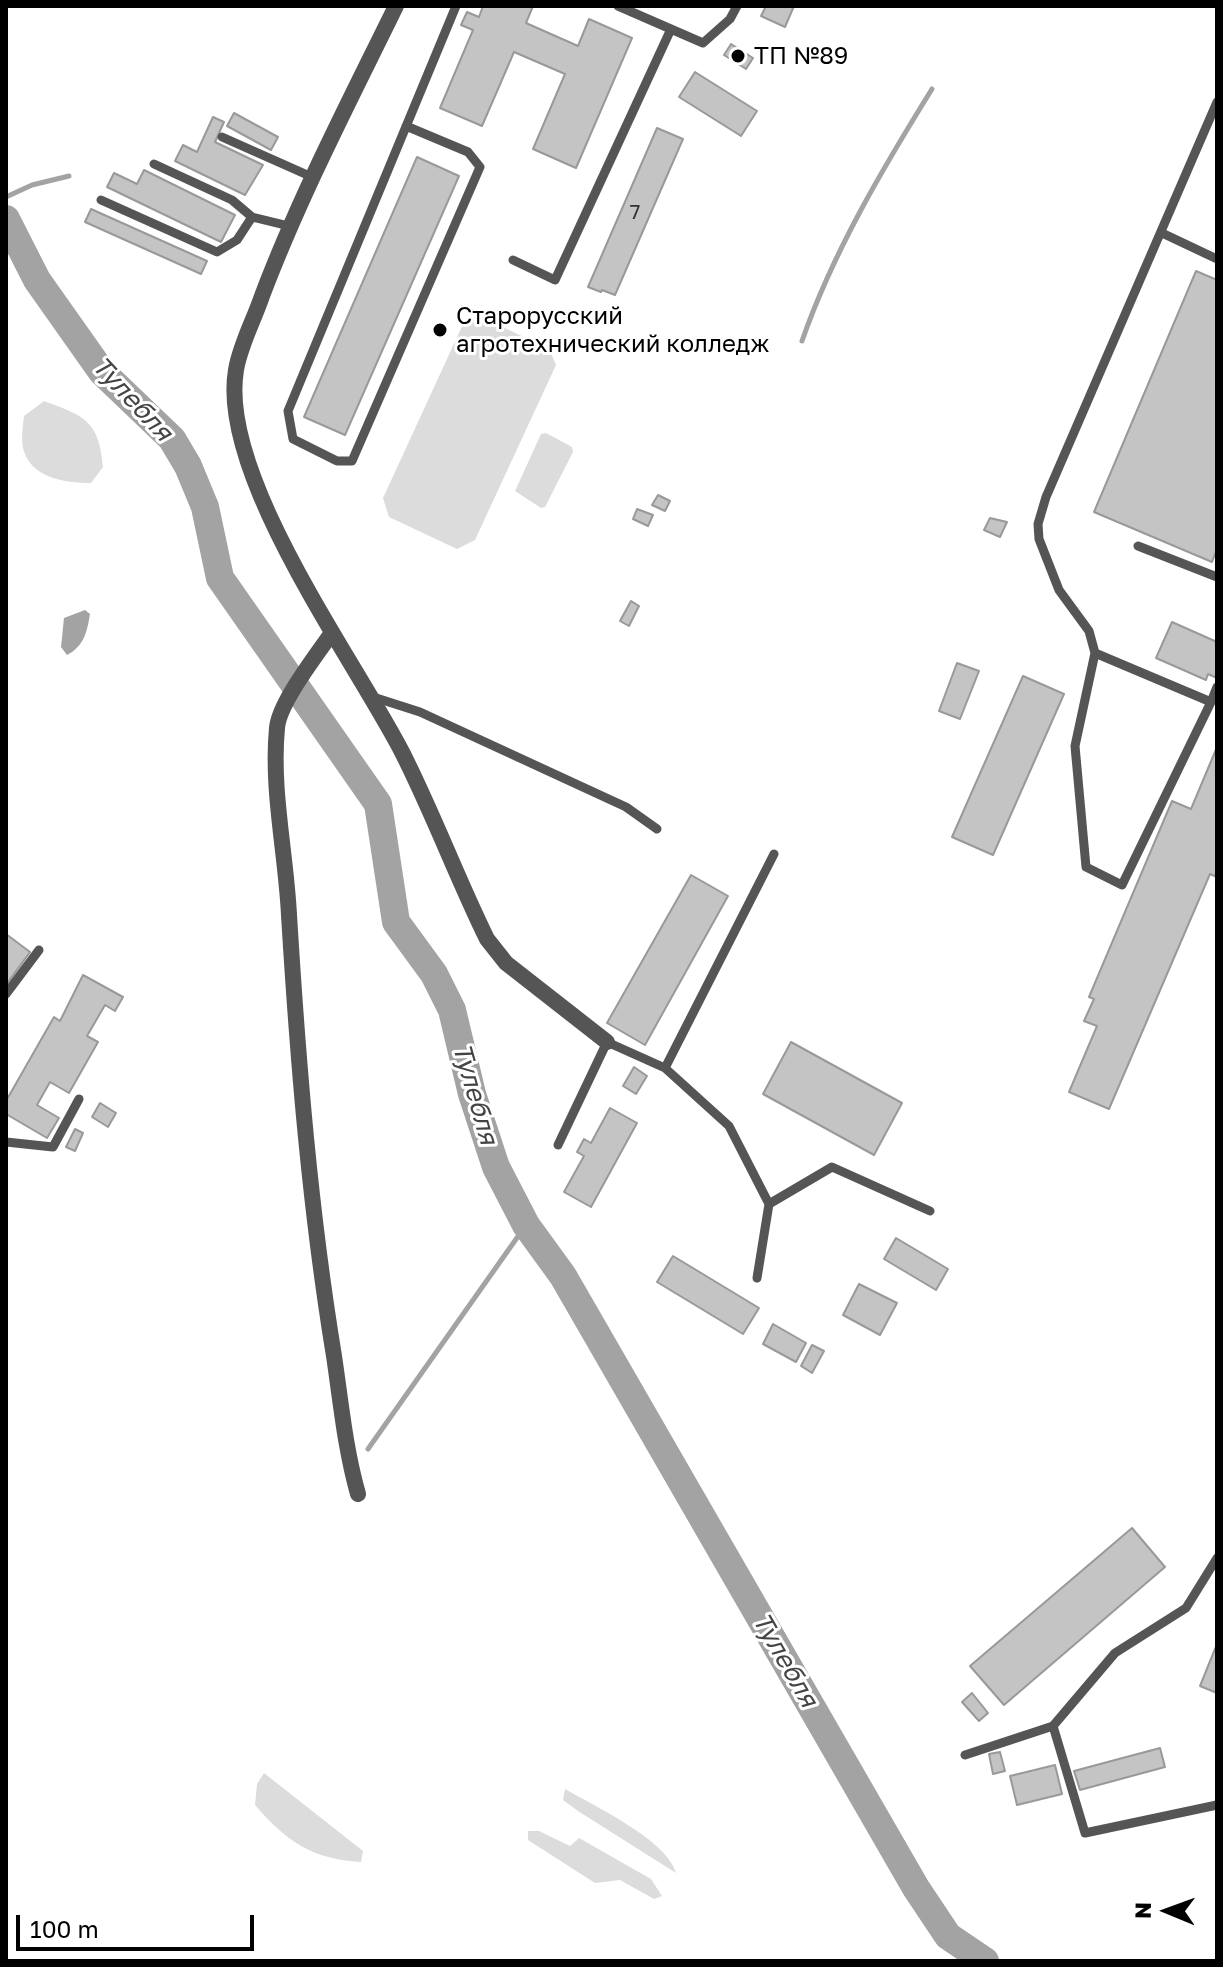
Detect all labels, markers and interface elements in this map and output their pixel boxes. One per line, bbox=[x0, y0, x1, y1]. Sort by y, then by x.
place label: ТП №89 bbox=[754, 42, 848, 70]
marker: ТП №89 bbox=[729, 47, 747, 65]
house number: 7 bbox=[630, 201, 640, 225]
place label: Старорусский агротехнический колледж bbox=[456, 302, 770, 358]
marker: Старорусский агротехнический колледж bbox=[431, 321, 449, 339]
water label: Тулебля bbox=[85, 350, 179, 448]
water label: Тулебля bbox=[446, 1040, 504, 1148]
water label: Тулебля bbox=[746, 1607, 824, 1713]
north arrow bbox=[1127, 1871, 1207, 1951]
scale bar bbox=[20, 1899, 258, 1949]
text: N bbox=[1129, 1902, 1156, 1919]
text: 100 m bbox=[30, 1914, 99, 1943]

